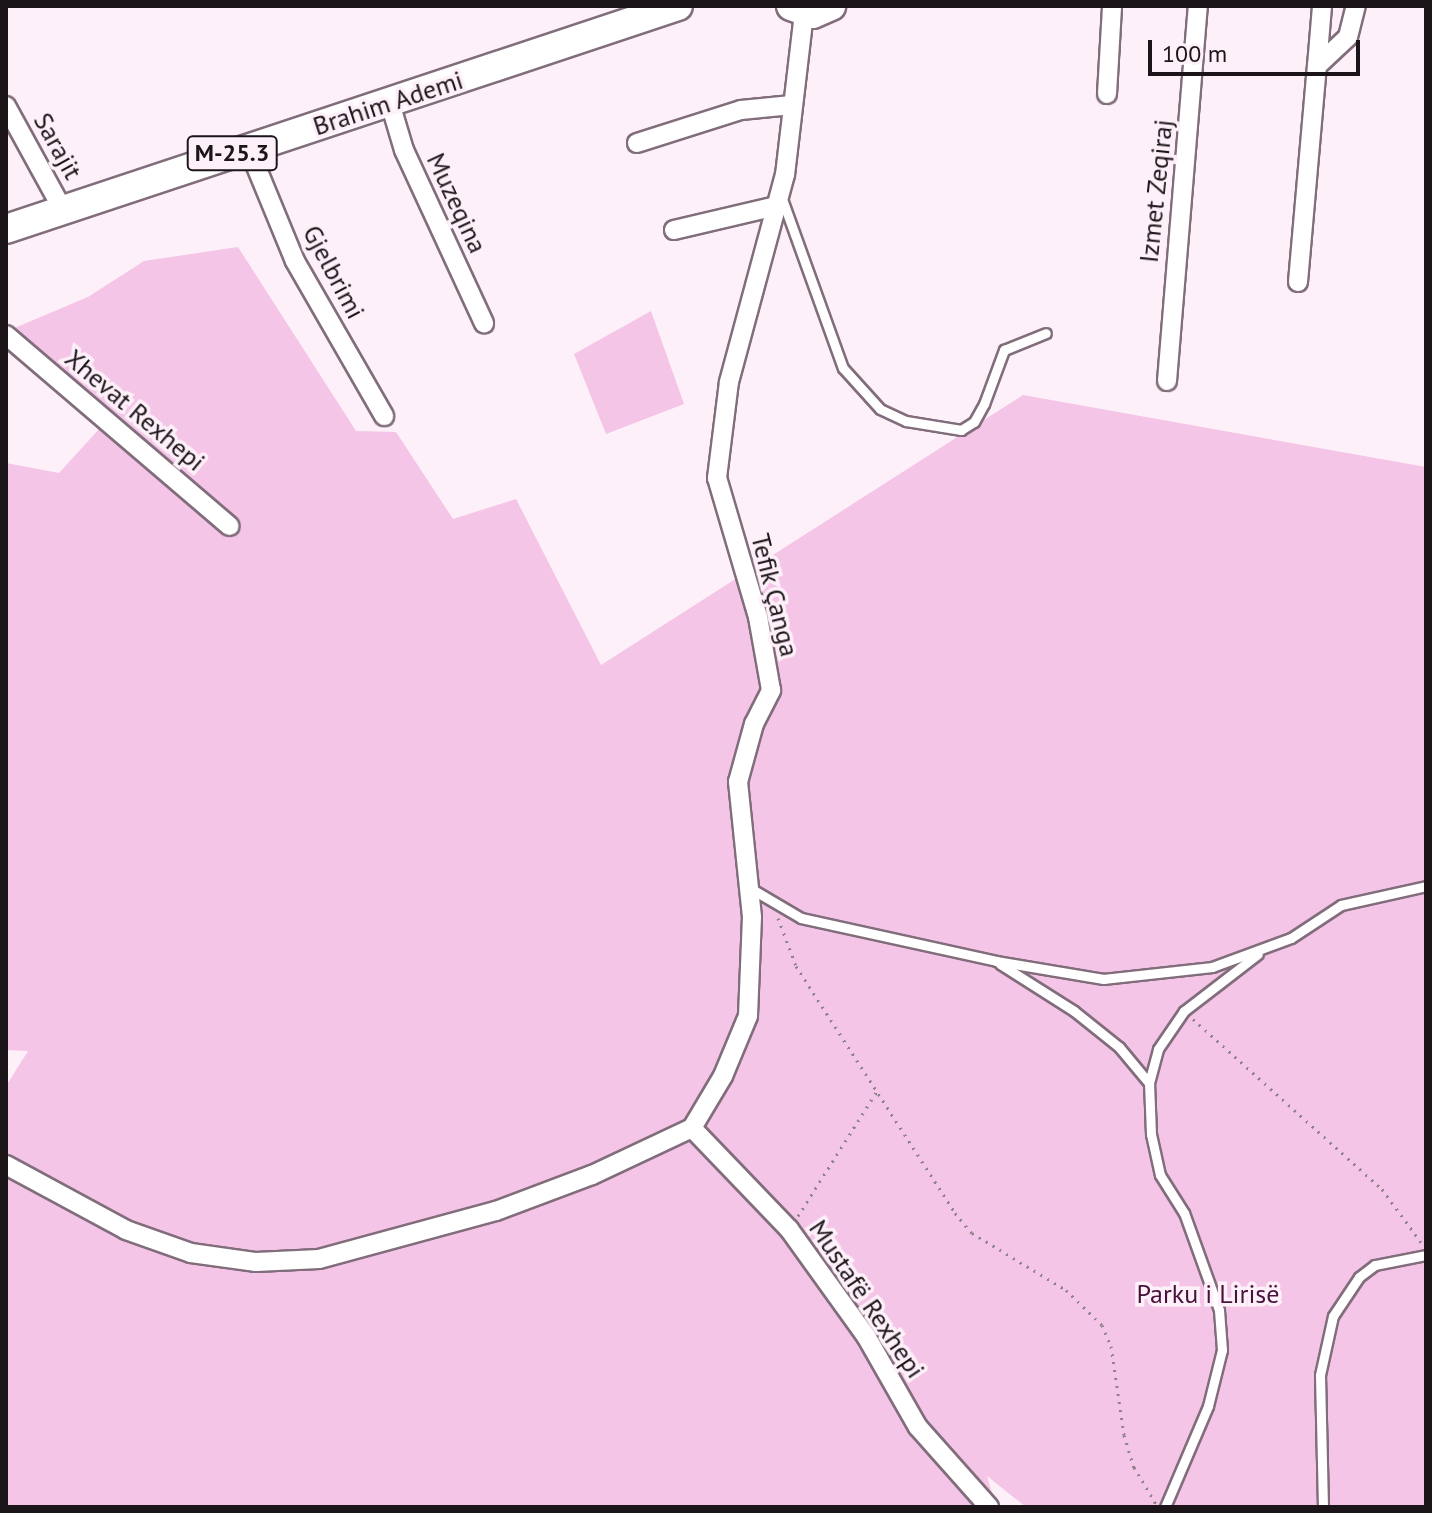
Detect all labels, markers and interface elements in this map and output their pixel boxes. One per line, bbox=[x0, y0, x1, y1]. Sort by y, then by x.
scale bar bbox=[1152, 24, 1364, 74]
text: 100 m bbox=[1162, 38, 1227, 69]
street label: Brahim Ademi bbox=[309, 64, 467, 142]
street label: Sarajit bbox=[27, 107, 89, 185]
street label: Izmet Zeqiraj bbox=[1133, 117, 1179, 265]
road number: M-25.3 bbox=[186, 133, 278, 173]
street label: Muzeqina bbox=[420, 148, 494, 258]
street label: Gjelbrimi bbox=[296, 220, 372, 324]
street label: Xhevat Rexhepi bbox=[59, 343, 211, 477]
street label: Tefik Çanga bbox=[745, 530, 805, 660]
street label: Mustafë Rexhepi bbox=[803, 1214, 931, 1384]
park label: Parku i Lirisë bbox=[1136, 1278, 1280, 1310]

